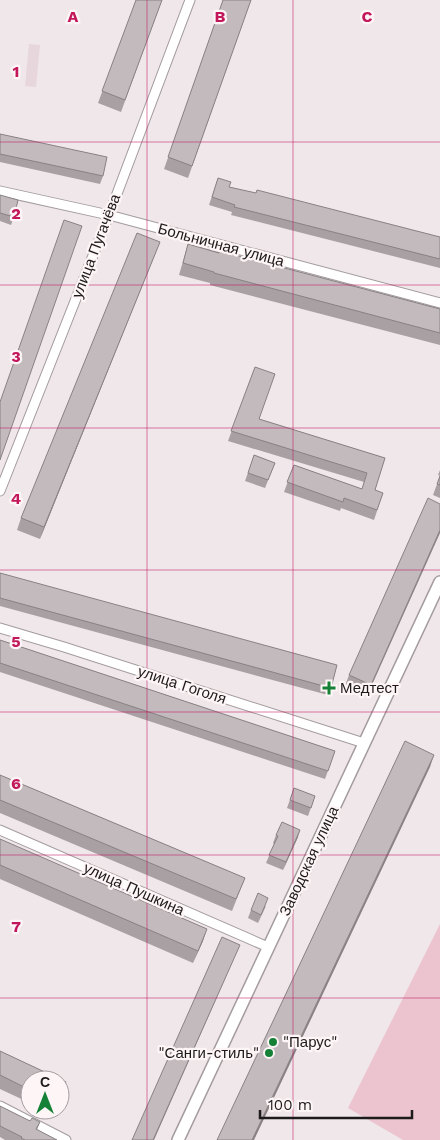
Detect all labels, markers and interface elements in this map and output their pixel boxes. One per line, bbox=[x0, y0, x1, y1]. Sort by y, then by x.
text: A bbox=[68, 7, 79, 26]
text: B bbox=[215, 7, 226, 26]
text: C bbox=[362, 7, 373, 26]
text: 1 bbox=[13, 62, 19, 81]
street label: улица Пугачёва bbox=[68, 191, 124, 301]
text: 2 bbox=[11, 204, 21, 223]
street label: Больничная улица bbox=[156, 219, 287, 271]
text: 3 bbox=[11, 347, 21, 366]
text: 4 bbox=[11, 489, 21, 508]
text: 5 bbox=[11, 632, 21, 651]
street label: улица Гоголя bbox=[136, 662, 228, 708]
place label: Медтест bbox=[340, 679, 399, 697]
marker: Медтест bbox=[322, 681, 336, 695]
text: 6 bbox=[11, 774, 21, 793]
street label: Заводская улица bbox=[276, 803, 343, 919]
street label: улица Пушкина bbox=[81, 859, 188, 920]
text: 7 bbox=[11, 917, 21, 936]
place label: "Парус" bbox=[283, 1033, 337, 1051]
marker: "Парус" bbox=[267, 1036, 279, 1048]
place label: "Санги-стиль" bbox=[158, 1044, 259, 1062]
marker: "Санги-стиль" bbox=[263, 1047, 275, 1059]
north arrow bbox=[20, 1070, 70, 1120]
text: С bbox=[40, 1074, 50, 1090]
scale bar bbox=[260, 1088, 412, 1120]
text: 100 m bbox=[268, 1096, 312, 1114]

